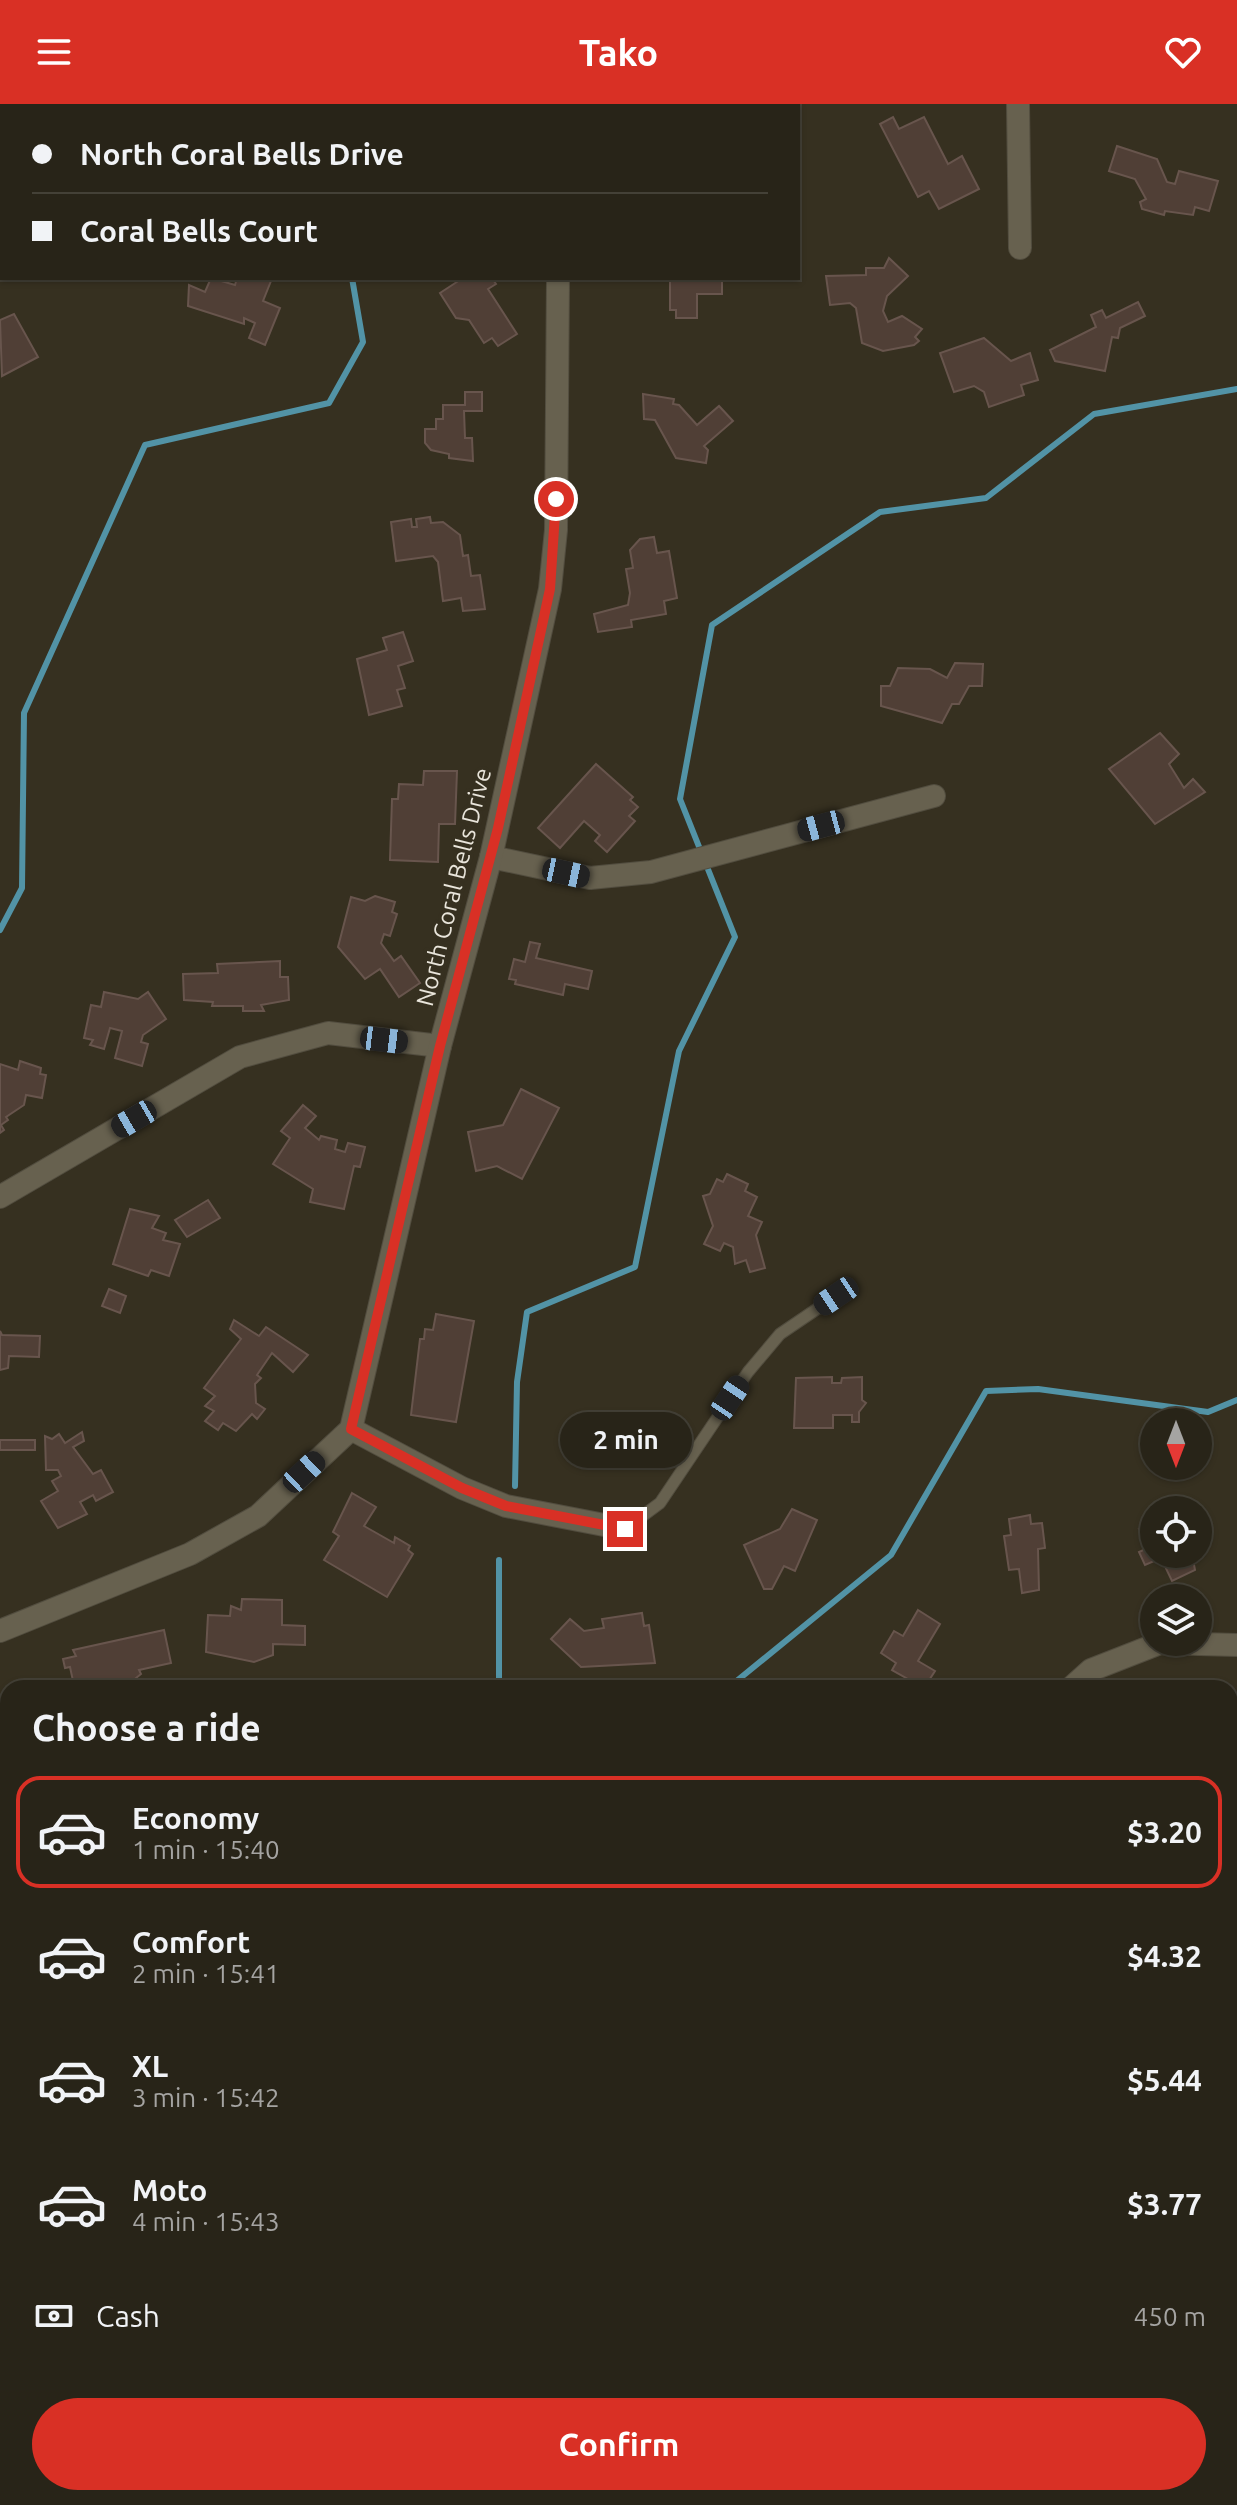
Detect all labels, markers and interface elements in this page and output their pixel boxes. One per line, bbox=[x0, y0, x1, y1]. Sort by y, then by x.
icon: menu bbox=[32, 30, 76, 74]
icon: heart bbox=[1161, 30, 1205, 74]
text: Tako bbox=[579, 32, 658, 73]
text: North Coral Bells Drive bbox=[80, 137, 404, 171]
text: Coral Bells Court bbox=[80, 214, 318, 248]
route start bbox=[538, 481, 574, 517]
street label: North Coral Bells Drive bbox=[411, 765, 496, 1009]
car bbox=[795, 808, 847, 844]
car bbox=[540, 856, 592, 890]
car bbox=[359, 1025, 409, 1055]
car bbox=[107, 1097, 161, 1141]
car bbox=[809, 1273, 863, 1319]
car bbox=[707, 1371, 753, 1425]
north arrow bbox=[1140, 1408, 1212, 1480]
map controls bbox=[1140, 1408, 1212, 1656]
callout: 2 min bbox=[559, 1413, 691, 1469]
text: 2 min bbox=[593, 1425, 659, 1454]
car bbox=[278, 1447, 330, 1497]
button: locate bbox=[1140, 1496, 1212, 1568]
route end bbox=[607, 1511, 643, 1547]
button: layers bbox=[1140, 1584, 1212, 1656]
text: Choose a ride bbox=[32, 1707, 261, 1748]
icon: car bbox=[36, 1796, 108, 1868]
text: Economy bbox=[132, 1801, 259, 1835]
text: $3.20 bbox=[1127, 1815, 1202, 1849]
text: 1 min · 15:40 bbox=[132, 1835, 280, 1864]
icon: car bbox=[36, 1920, 108, 1992]
text: Comfort bbox=[132, 1925, 250, 1959]
text: $4.32 bbox=[1127, 1939, 1202, 1973]
text: 2 min · 15:41 bbox=[132, 1959, 280, 1988]
icon: car bbox=[36, 2044, 108, 2116]
text: XL bbox=[132, 2049, 168, 2083]
text: $5.44 bbox=[1127, 2063, 1202, 2097]
text: 3 min · 15:42 bbox=[132, 2083, 280, 2112]
icon: car bbox=[36, 2168, 108, 2240]
text: Moto bbox=[132, 2173, 207, 2207]
text: $3.77 bbox=[1127, 2187, 1202, 2221]
text: 4 min · 15:43 bbox=[132, 2207, 280, 2236]
icon: cash bbox=[32, 2294, 76, 2338]
text: Cash bbox=[96, 2299, 160, 2333]
text: 450 m bbox=[1134, 2302, 1206, 2331]
button: Confirm bbox=[32, 2398, 1206, 2490]

